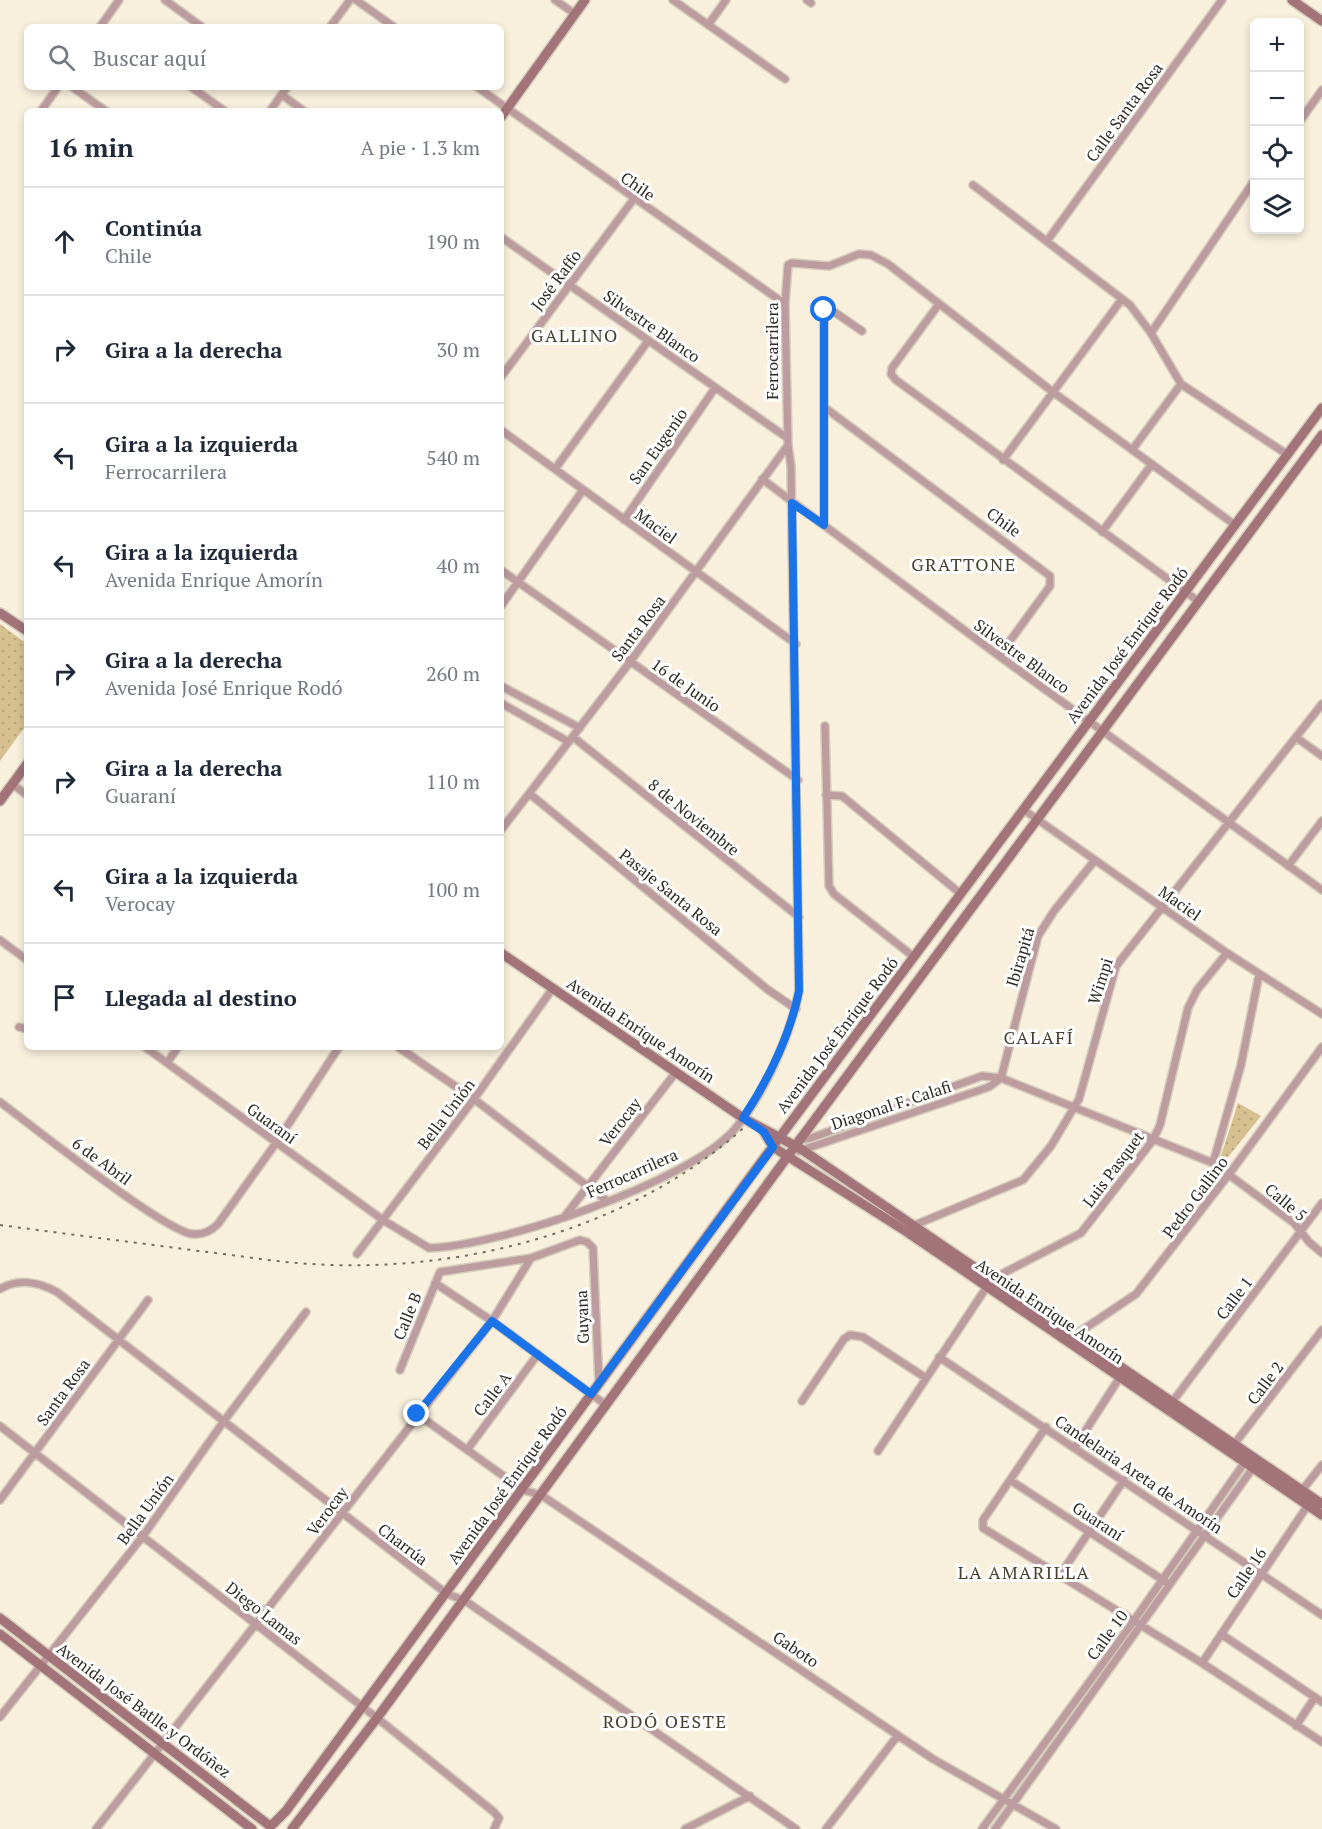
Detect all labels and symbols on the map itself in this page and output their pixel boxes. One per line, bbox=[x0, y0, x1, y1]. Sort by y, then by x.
street label: Calle Santa Rosa bbox=[1080, 58, 1168, 166]
street label: Chile bbox=[616, 166, 660, 206]
street label: José Raffo bbox=[526, 245, 586, 315]
street label: Silvestre Blanco bbox=[599, 285, 705, 368]
route start bbox=[810, 296, 836, 322]
street label: Ferrocarrilera bbox=[761, 302, 783, 400]
district label: GALLINO bbox=[531, 323, 619, 347]
street label: San Eugenio bbox=[624, 403, 692, 488]
street label: Chile bbox=[982, 502, 1026, 542]
street label: Maciel bbox=[630, 503, 682, 549]
district label: GRATTONE bbox=[911, 552, 1017, 576]
street label: Avenida José Enrique Rodó bbox=[1061, 562, 1193, 728]
street label: Santa Rosa bbox=[606, 590, 670, 666]
street label: Silvestre Blanco bbox=[970, 614, 1074, 698]
street label: 16 de Junio bbox=[647, 653, 725, 717]
street label: 8 de Noviembre bbox=[644, 773, 744, 861]
street label: Pasaje Santa Rosa bbox=[615, 843, 727, 941]
street label: Maciel bbox=[1154, 880, 1206, 926]
street label: Ibirapitá bbox=[1001, 924, 1039, 990]
street label: Avenida José Enrique Rodó bbox=[771, 952, 903, 1118]
street label: Wimpi bbox=[1082, 955, 1118, 1007]
street label: Avenida Enrique Amorín bbox=[563, 972, 720, 1088]
district label: CALAFÍ bbox=[1004, 1025, 1074, 1049]
street label: Bella Unión bbox=[412, 1074, 480, 1154]
street label: Diagonal F. Calafi bbox=[828, 1075, 954, 1135]
street label: Verocay bbox=[594, 1092, 647, 1151]
street label: Guaraní bbox=[243, 1097, 302, 1149]
street label: Luis Pasquet bbox=[1077, 1126, 1149, 1212]
street label: 6 de Abril bbox=[68, 1132, 136, 1190]
street label: Ferrocarrilera bbox=[583, 1143, 681, 1203]
street label: Pedro Gallino bbox=[1157, 1152, 1233, 1242]
street label: Calle 5 bbox=[1260, 1178, 1312, 1226]
street label: Avenida Enrique Amorín bbox=[972, 1253, 1129, 1369]
street label: Calle 1 bbox=[1211, 1272, 1257, 1324]
street label: Calle B bbox=[387, 1289, 427, 1343]
street label: Guyana bbox=[570, 1290, 594, 1344]
street label: Santa Rosa bbox=[31, 1354, 95, 1430]
street label: Calle 2 bbox=[1242, 1357, 1288, 1409]
street label: Calle A bbox=[468, 1367, 516, 1421]
route end bbox=[403, 1400, 429, 1426]
street label: Avenida José Enrique Rodó bbox=[442, 1402, 572, 1568]
street label: Candelaria Areta de Amorín bbox=[1051, 1410, 1228, 1539]
street label: Bella Unión bbox=[112, 1469, 179, 1549]
street label: Verocay bbox=[301, 1481, 353, 1540]
street label: Guaraní bbox=[1068, 1496, 1128, 1546]
street label: Charrúa bbox=[373, 1518, 433, 1570]
street label: Calle 16 bbox=[1221, 1543, 1271, 1603]
district label: LA AMARILLA bbox=[958, 1560, 1090, 1584]
street label: Diego Lamas bbox=[221, 1576, 307, 1650]
street label: Calle 10 bbox=[1081, 1605, 1133, 1665]
street label: Gaboto bbox=[769, 1626, 824, 1673]
street label: Avenida José Batlle y Ordóñez bbox=[53, 1637, 235, 1783]
district label: RODÓ OESTE bbox=[603, 1709, 727, 1733]

